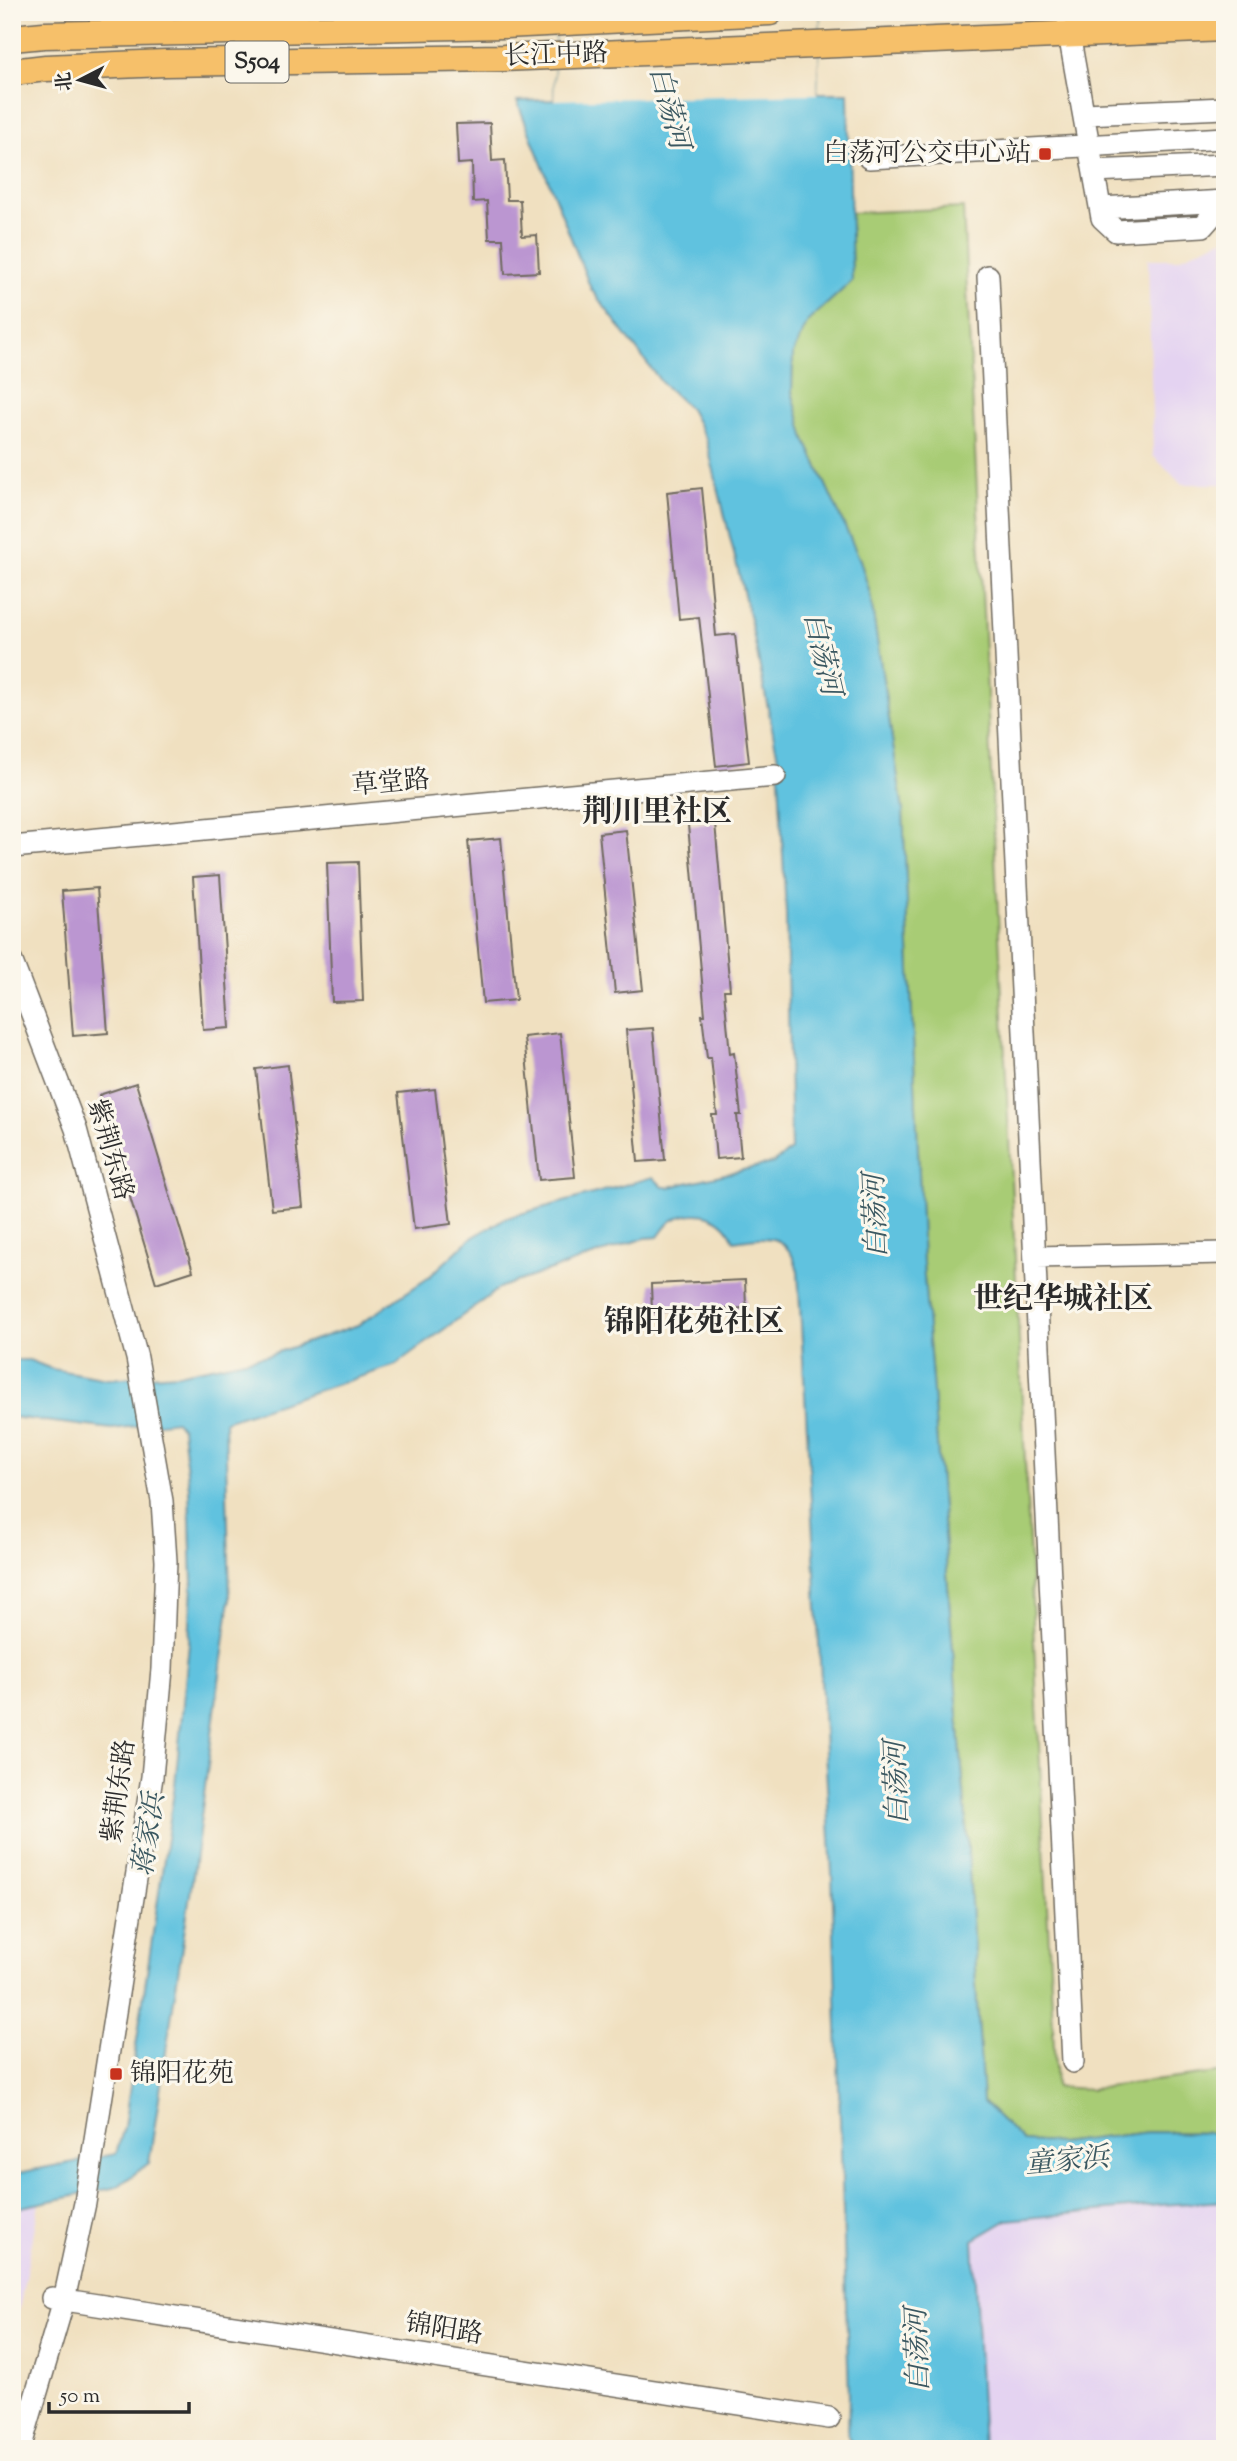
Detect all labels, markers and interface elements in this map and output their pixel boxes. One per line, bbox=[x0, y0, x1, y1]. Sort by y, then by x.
street label: 长江中路 bbox=[503, 36, 609, 76]
road number: S504 bbox=[226, 42, 288, 82]
north arrow bbox=[46, 46, 116, 116]
water label: 白荡河 bbox=[638, 62, 699, 159]
text: 北 bbox=[51, 71, 80, 92]
place label: 白荡河公交中心站 bbox=[823, 136, 1031, 173]
marker: 白荡河公交中心站 bbox=[1037, 146, 1053, 162]
water label: 白荡河 bbox=[792, 609, 851, 704]
street label: 草堂路 bbox=[351, 762, 431, 806]
district label: 荆川里社区 bbox=[582, 792, 732, 835]
street label: 紫荆东路 bbox=[77, 1095, 141, 1205]
water label: 白荡河 bbox=[855, 1168, 898, 1259]
district label: 世纪华城社区 bbox=[973, 1279, 1153, 1322]
district label: 锦阳花苑社区 bbox=[604, 1302, 784, 1345]
water label: 白荡河 bbox=[876, 1735, 919, 1826]
street label: 紫荆东路 bbox=[94, 1737, 146, 1845]
water label: 蒋家浜 bbox=[124, 1789, 176, 1879]
place label: 锦阳花苑 bbox=[130, 2056, 234, 2093]
marker: 锦阳花苑 bbox=[108, 2066, 124, 2082]
water label: 童家浜 bbox=[1023, 2138, 1113, 2186]
water label: 白荡河 bbox=[897, 2302, 940, 2393]
street label: 锦阳路 bbox=[403, 2306, 485, 2354]
scale bar bbox=[49, 2370, 189, 2414]
text: 50 m bbox=[59, 2382, 100, 2412]

